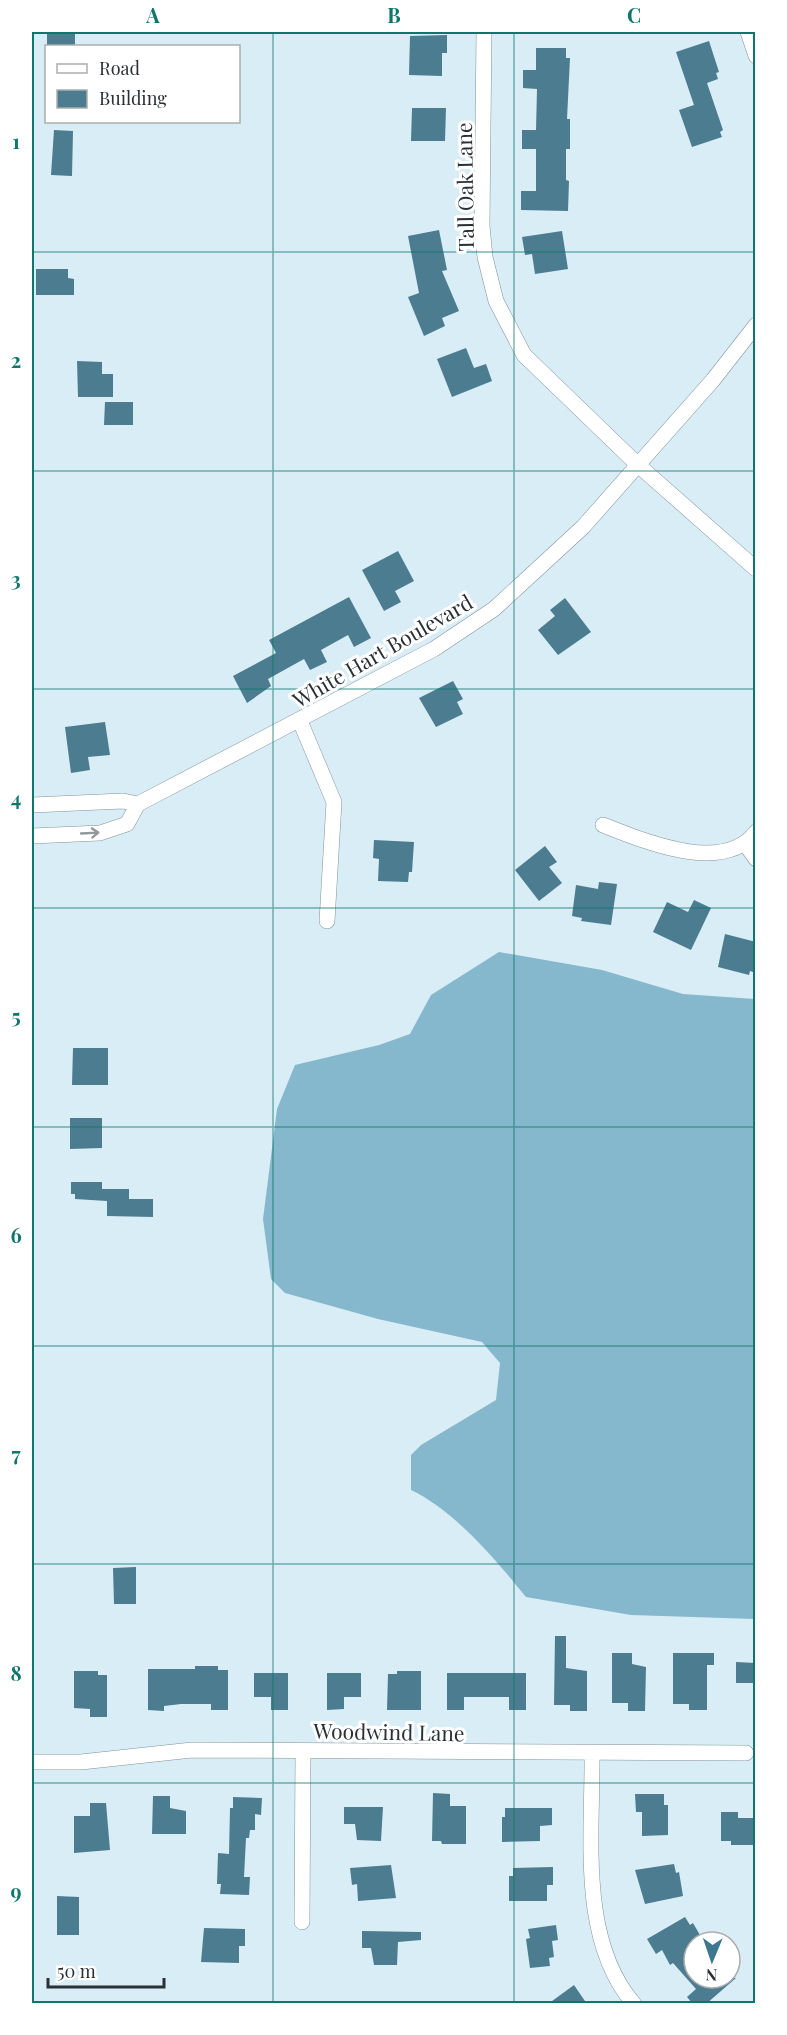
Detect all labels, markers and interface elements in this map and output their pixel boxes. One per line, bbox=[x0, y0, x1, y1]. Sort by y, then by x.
text: A bbox=[145, 1, 160, 28]
text: B bbox=[387, 1, 401, 28]
text: C bbox=[627, 1, 641, 28]
legend bbox=[45, 45, 240, 123]
text: Road bbox=[99, 56, 140, 80]
text: Building bbox=[99, 86, 167, 110]
street label: Tall Oak Lane bbox=[449, 122, 479, 252]
text: 1 bbox=[12, 127, 20, 154]
text: 2 bbox=[11, 346, 21, 373]
text: 3 bbox=[11, 565, 21, 592]
street label: White Hart Boulevard bbox=[286, 587, 477, 713]
text: 4 bbox=[11, 784, 21, 811]
one-way arrow bbox=[79, 828, 99, 839]
text: 5 bbox=[11, 1002, 21, 1029]
text: 6 bbox=[10, 1221, 22, 1248]
text: 7 bbox=[11, 1440, 21, 1467]
text: 8 bbox=[10, 1659, 22, 1686]
street label: Woodwind Lane bbox=[312, 1716, 465, 1746]
text: 9 bbox=[10, 1877, 22, 1904]
north arrow bbox=[682, 1930, 742, 1990]
scale bar bbox=[48, 1951, 164, 1989]
text: 50 m bbox=[57, 1959, 96, 1983]
text: N bbox=[705, 1965, 718, 1986]

